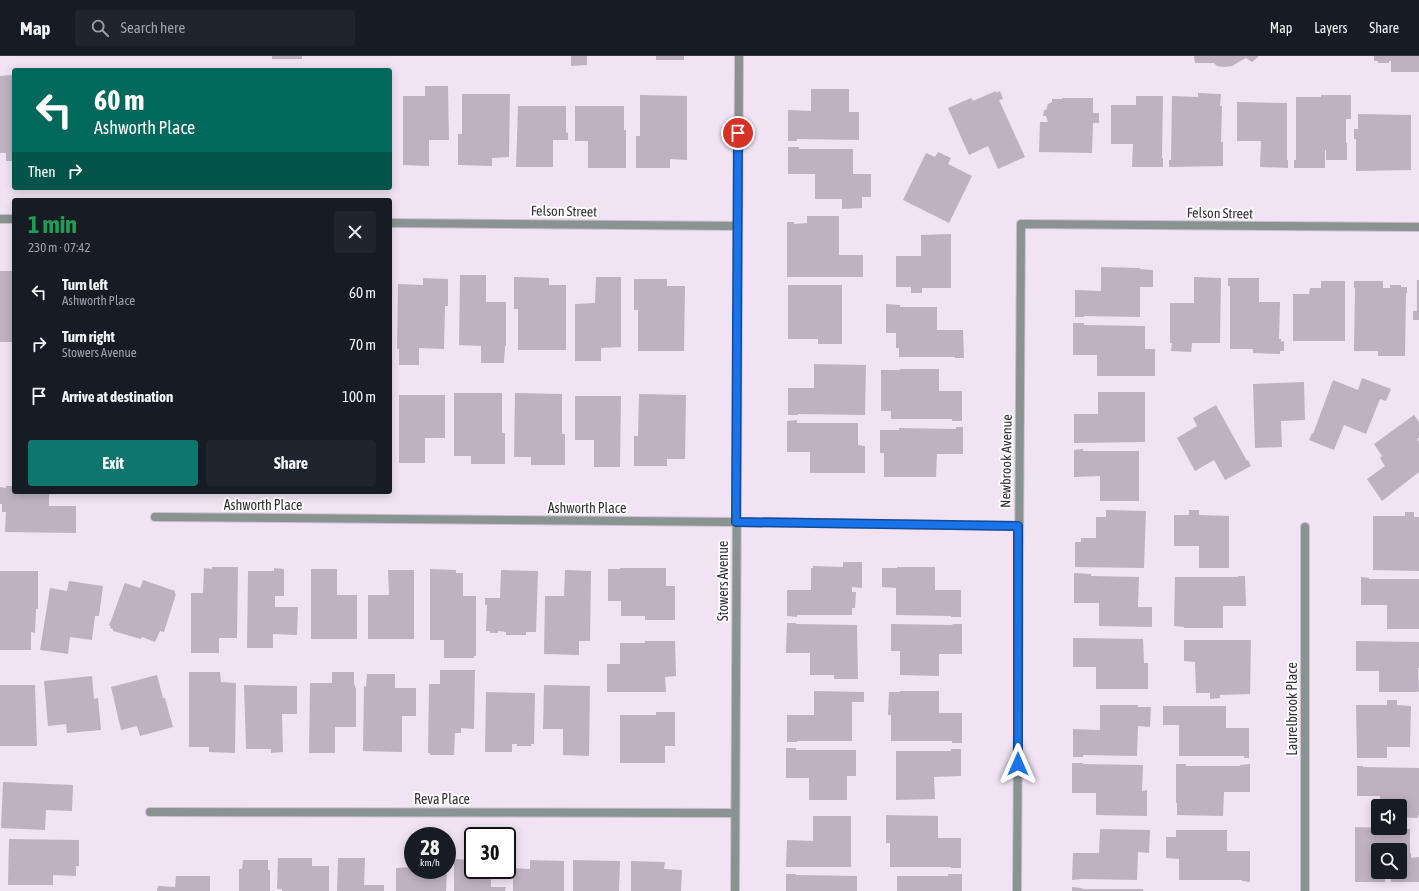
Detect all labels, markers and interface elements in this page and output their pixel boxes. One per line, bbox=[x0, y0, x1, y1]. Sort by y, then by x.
search box bbox=[75, 10, 355, 46]
text: Map bbox=[20, 17, 51, 39]
icon: search bbox=[89, 17, 111, 39]
text: Search here bbox=[121, 19, 185, 36]
text: Map bbox=[1270, 20, 1292, 36]
text: Layers bbox=[1314, 20, 1347, 36]
text: Share bbox=[1369, 20, 1399, 36]
icon: left bbox=[28, 84, 80, 136]
text: 60 m bbox=[94, 84, 144, 116]
pin bbox=[721, 116, 755, 150]
text: Ashworth Place bbox=[94, 117, 195, 138]
icon: arrive bbox=[727, 122, 749, 144]
icon: right bbox=[64, 160, 86, 182]
text: Then bbox=[28, 163, 56, 180]
street label: Felson Street bbox=[531, 202, 597, 220]
street label: Felson Street bbox=[1187, 204, 1253, 222]
text: 1 min bbox=[28, 211, 77, 238]
button: close bbox=[334, 211, 376, 253]
text: 230 m · 07:42 bbox=[28, 240, 91, 255]
text: Turn left bbox=[62, 276, 108, 293]
icon: left bbox=[28, 281, 50, 303]
text: 60 m bbox=[349, 284, 376, 301]
text: Ashworth Place bbox=[62, 293, 135, 308]
text: Turn right bbox=[62, 328, 115, 345]
icon: right bbox=[28, 333, 50, 355]
text: 70 m bbox=[349, 336, 376, 353]
text: Stowers Avenue bbox=[62, 345, 137, 360]
icon: arrive bbox=[28, 385, 50, 407]
text: Arrive at destination bbox=[62, 388, 173, 405]
text: 100 m bbox=[342, 388, 376, 405]
street label: Newbrook Avenue bbox=[997, 414, 1015, 508]
button: Exit bbox=[28, 440, 198, 486]
button: Share bbox=[206, 440, 376, 486]
street label: Ashworth Place bbox=[224, 497, 302, 513]
street label: Ashworth Place bbox=[548, 500, 626, 516]
street label: Stowers Avenue bbox=[715, 541, 731, 621]
street label: Laurelbrook Place bbox=[1284, 662, 1300, 756]
position arrow bbox=[997, 743, 1039, 785]
street label: Reva Place bbox=[414, 791, 470, 807]
map controls bbox=[1371, 799, 1407, 879]
button: sound bbox=[1371, 799, 1407, 835]
speed limit sign: 30 bbox=[464, 827, 516, 879]
text: 28 bbox=[421, 836, 439, 859]
button: search bbox=[1371, 843, 1407, 879]
text: km/h bbox=[420, 857, 440, 868]

